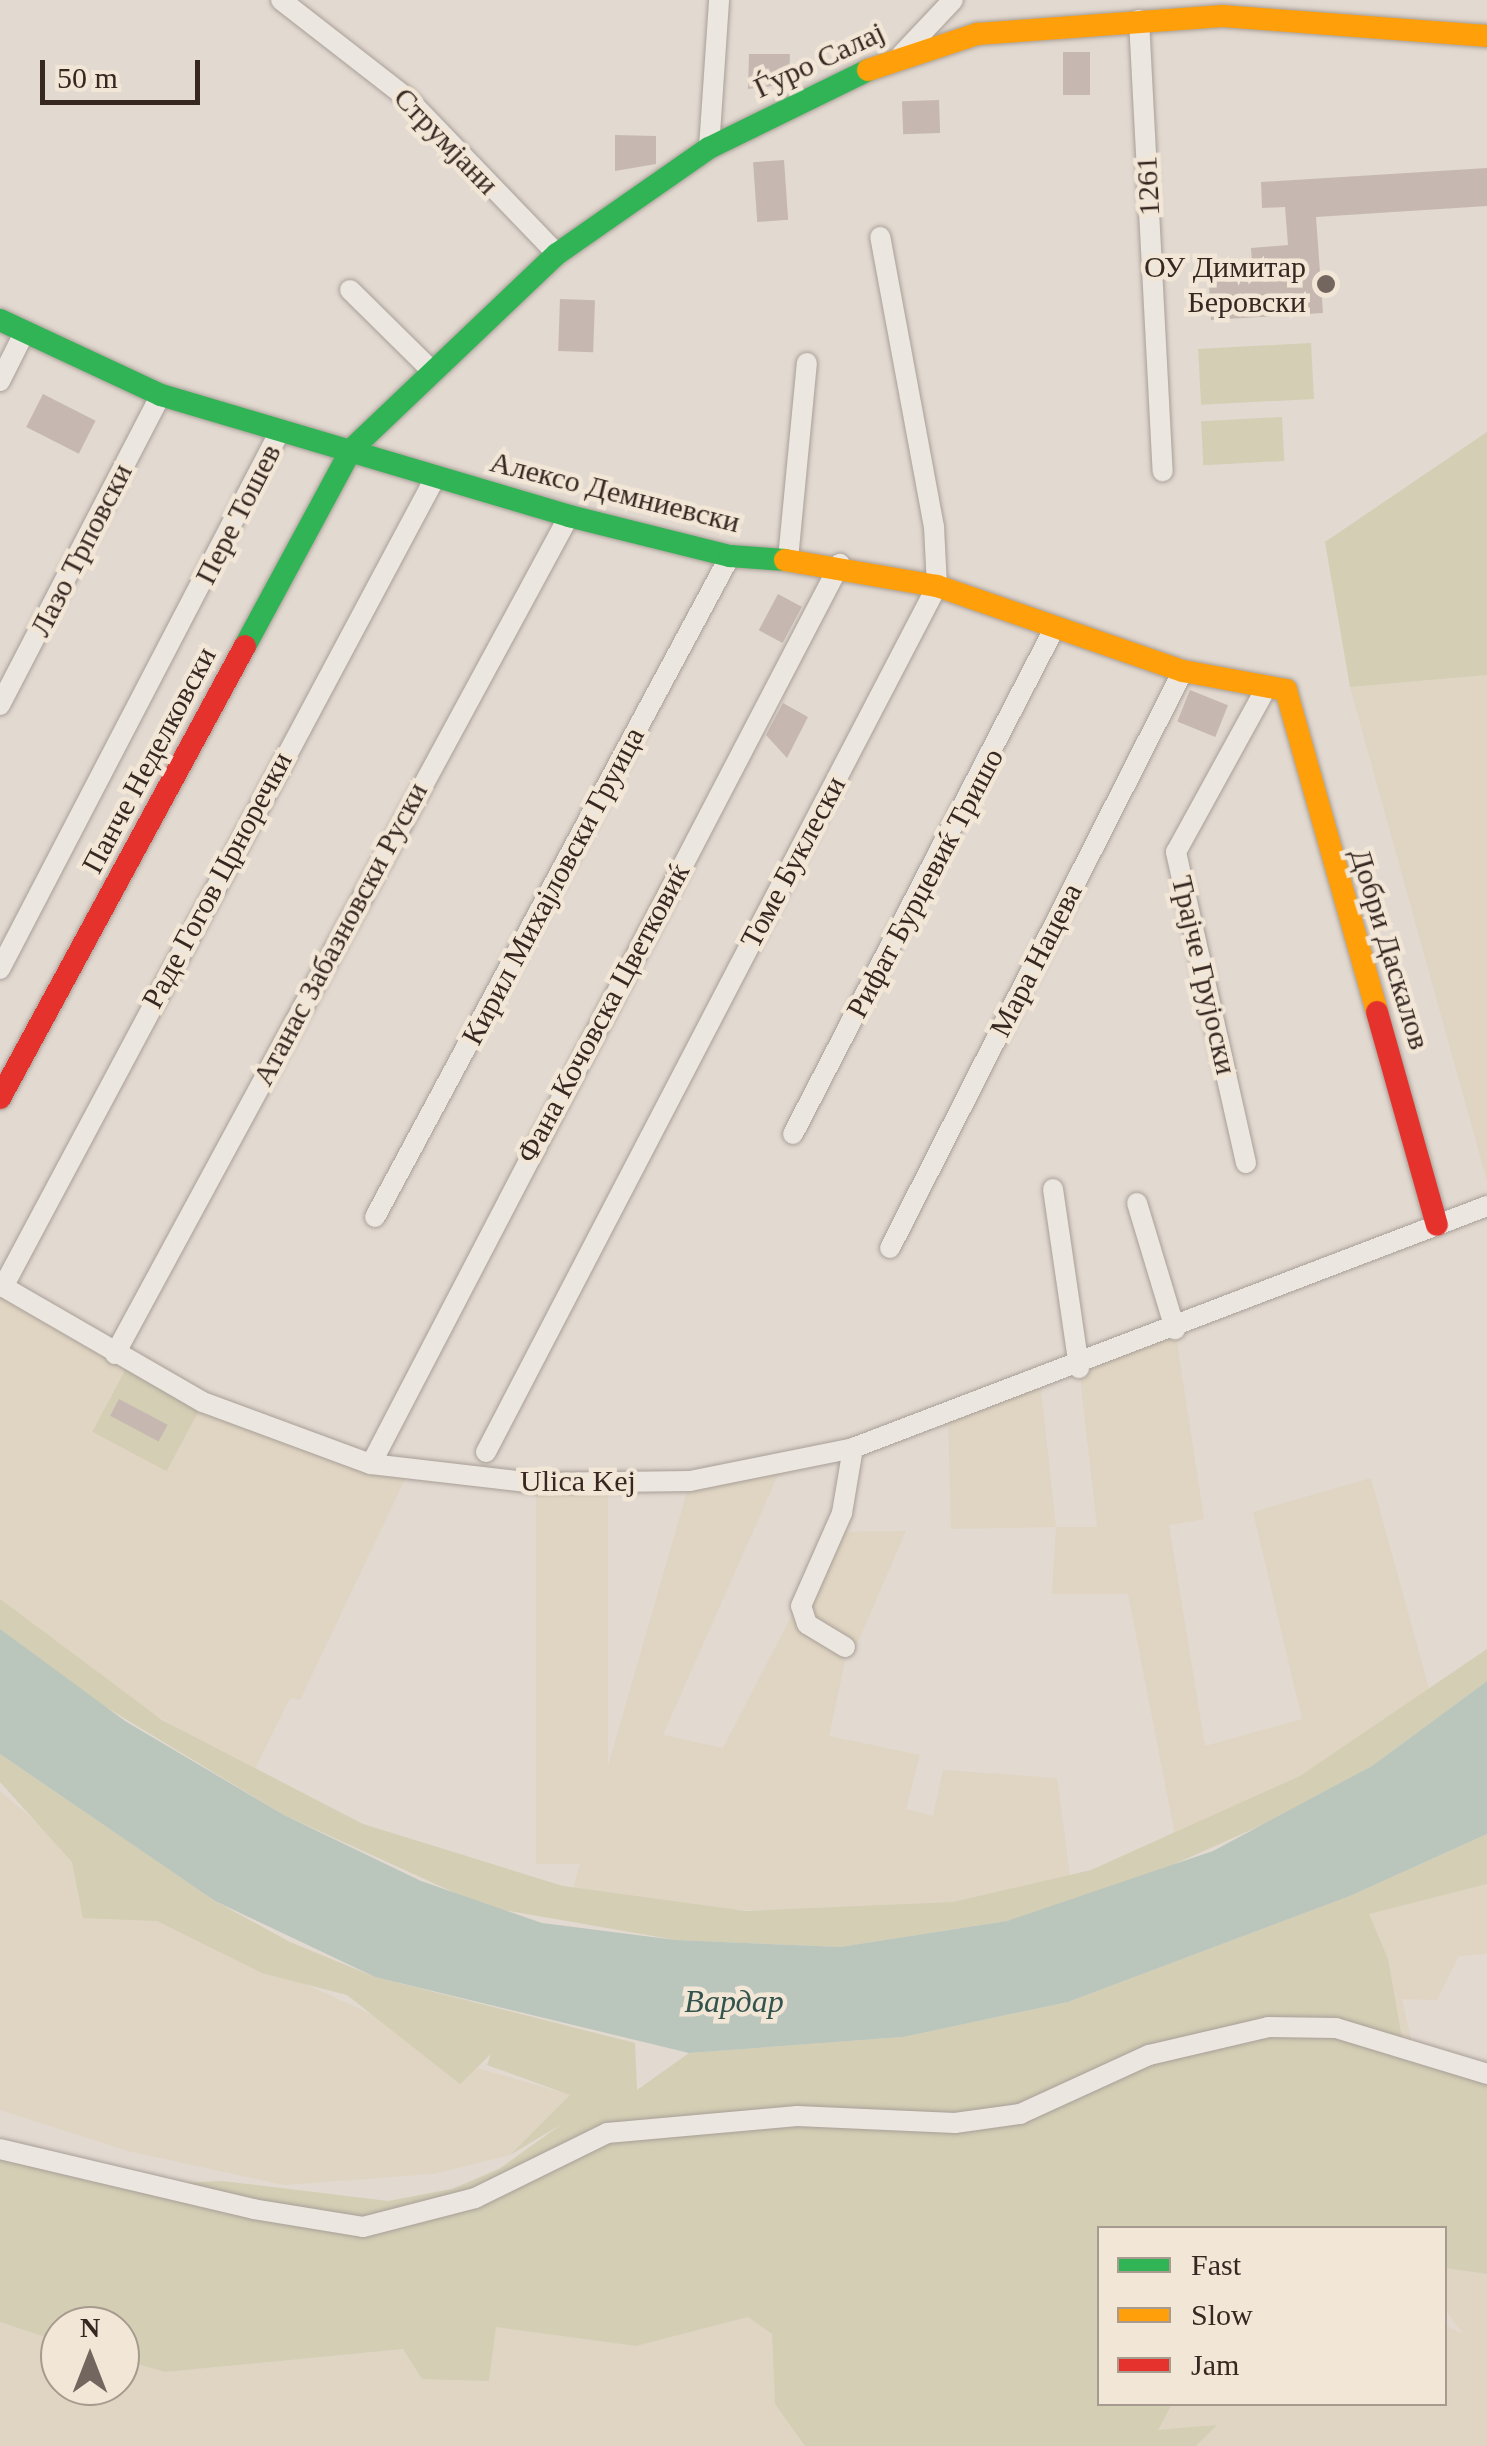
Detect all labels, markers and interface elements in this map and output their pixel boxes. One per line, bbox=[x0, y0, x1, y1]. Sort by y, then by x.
street label: Ѓуро Салај bbox=[748, 14, 890, 106]
scale bar bbox=[45, 40, 205, 102]
text: 50 m bbox=[57, 61, 118, 94]
street label: Струмјани bbox=[386, 80, 506, 202]
street label: 1261 bbox=[1128, 155, 1168, 217]
place label: ОУ Димитар Беровски bbox=[1144, 249, 1306, 320]
marker: ОУ Димитар Беровски bbox=[1315, 273, 1337, 295]
street label: Пере Тошев bbox=[187, 438, 289, 590]
street label: Алексо Демниевски bbox=[486, 444, 744, 540]
street label: Лазо Трповски bbox=[22, 458, 140, 642]
street label: Панче Неделковски bbox=[74, 641, 224, 879]
street label: Кирил Михајловски Груица bbox=[454, 721, 652, 1051]
street label: Рифат Бурџевиќ Тришо bbox=[839, 742, 1011, 1024]
street label: Раде Гогов Црноречки bbox=[134, 746, 300, 1014]
street label: Томе Буклески bbox=[733, 770, 853, 954]
street label: Атанас Забазновски Руски bbox=[245, 776, 435, 1092]
street label: Добри Даскалов bbox=[1342, 844, 1438, 1054]
street label: Фана Кочовска Цветковиќ bbox=[509, 857, 697, 1169]
street label: Трајче Грујоски bbox=[1164, 872, 1244, 1078]
street label: Мара Нацева bbox=[982, 877, 1090, 1043]
street label: Ulica Kej bbox=[520, 1463, 636, 1499]
water label: Вардар bbox=[684, 1982, 784, 2020]
legend bbox=[1097, 2226, 1447, 2406]
text: Fast bbox=[1191, 2248, 1241, 2281]
text: Slow bbox=[1191, 2298, 1253, 2331]
north arrow bbox=[40, 2306, 140, 2406]
text: N bbox=[80, 2312, 100, 2343]
text: Jam bbox=[1191, 2348, 1239, 2381]

